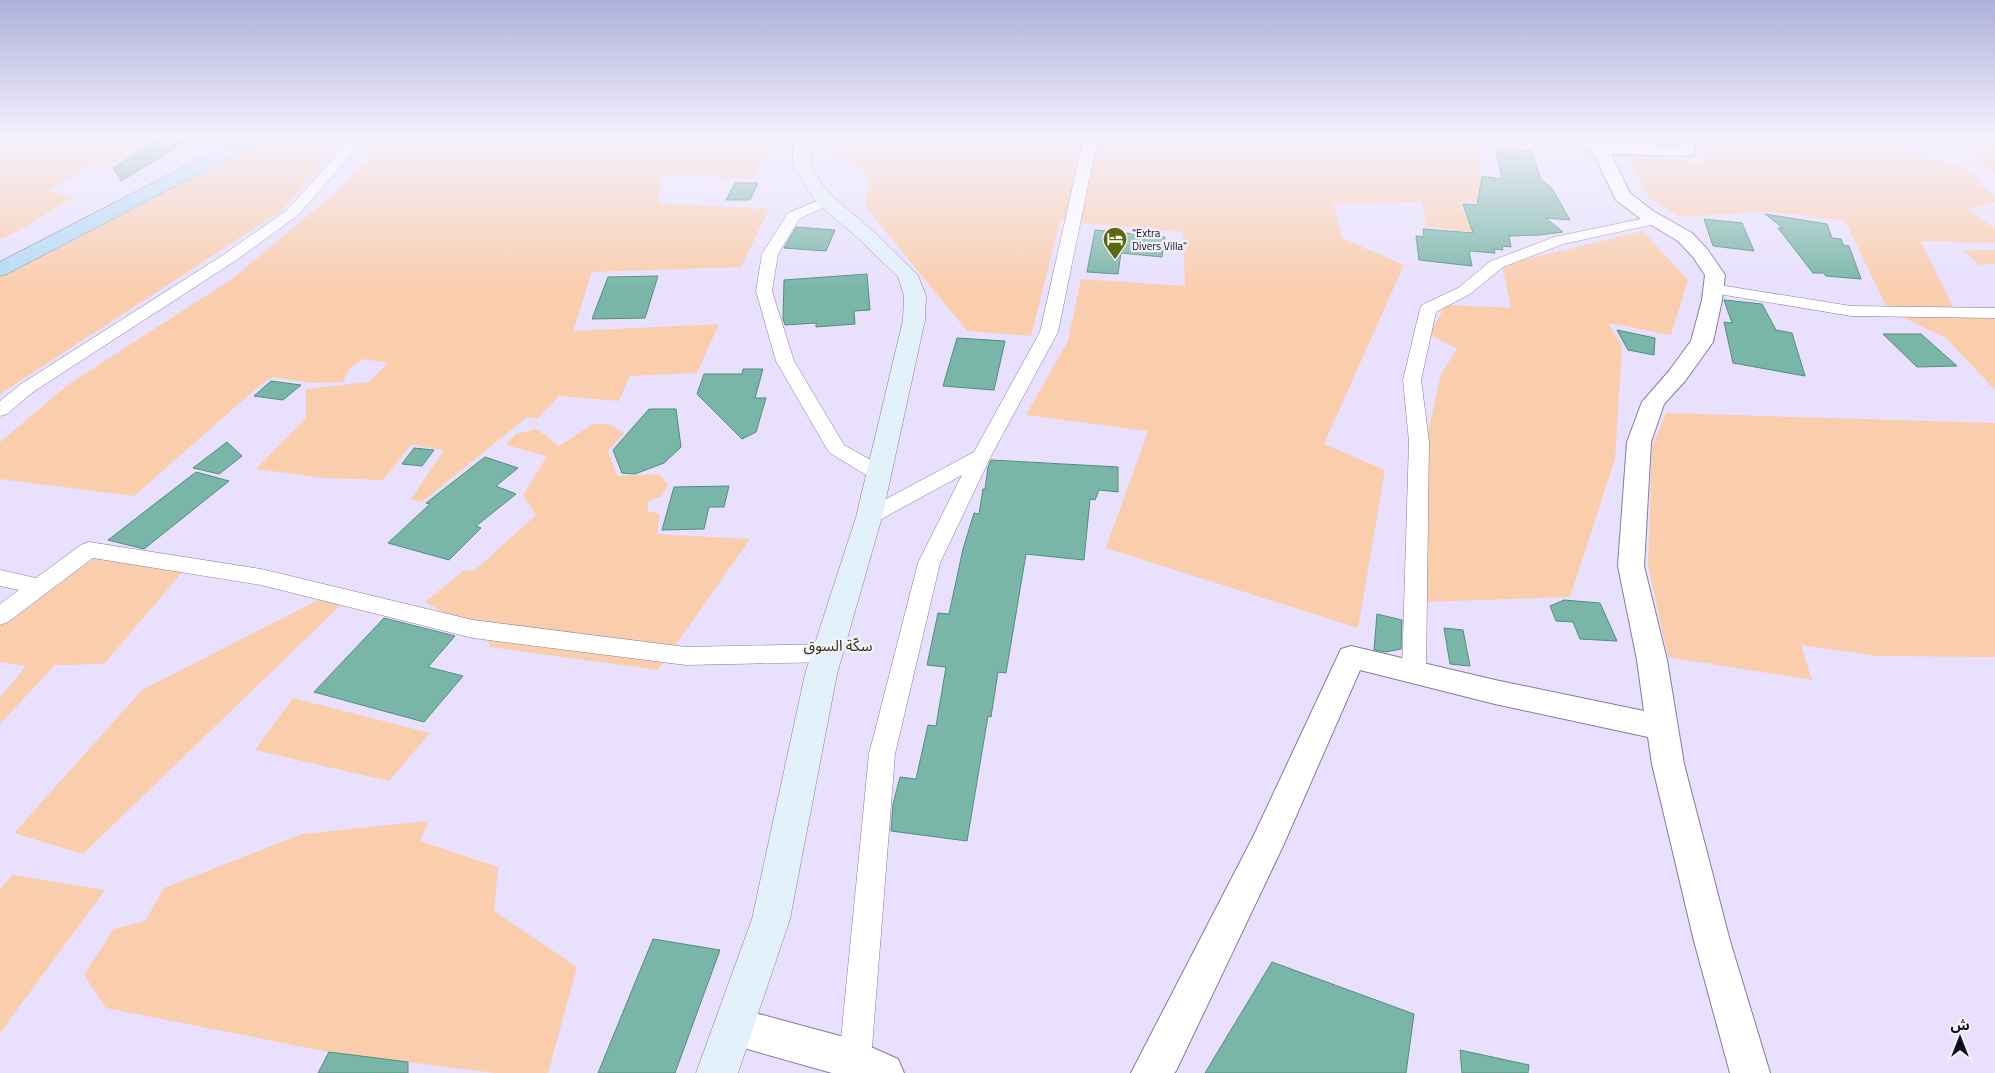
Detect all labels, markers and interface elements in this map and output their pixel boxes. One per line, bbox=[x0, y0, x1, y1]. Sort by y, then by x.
place label: "Extra Divers Villa" bbox=[1132, 225, 1187, 254]
hotel icon: "Extra Divers Villa" bbox=[1102, 226, 1128, 260]
district label: سكّة السوق bbox=[804, 634, 873, 657]
north arrow bbox=[1935, 1013, 1985, 1063]
text: ش bbox=[1950, 1014, 1970, 1035]

